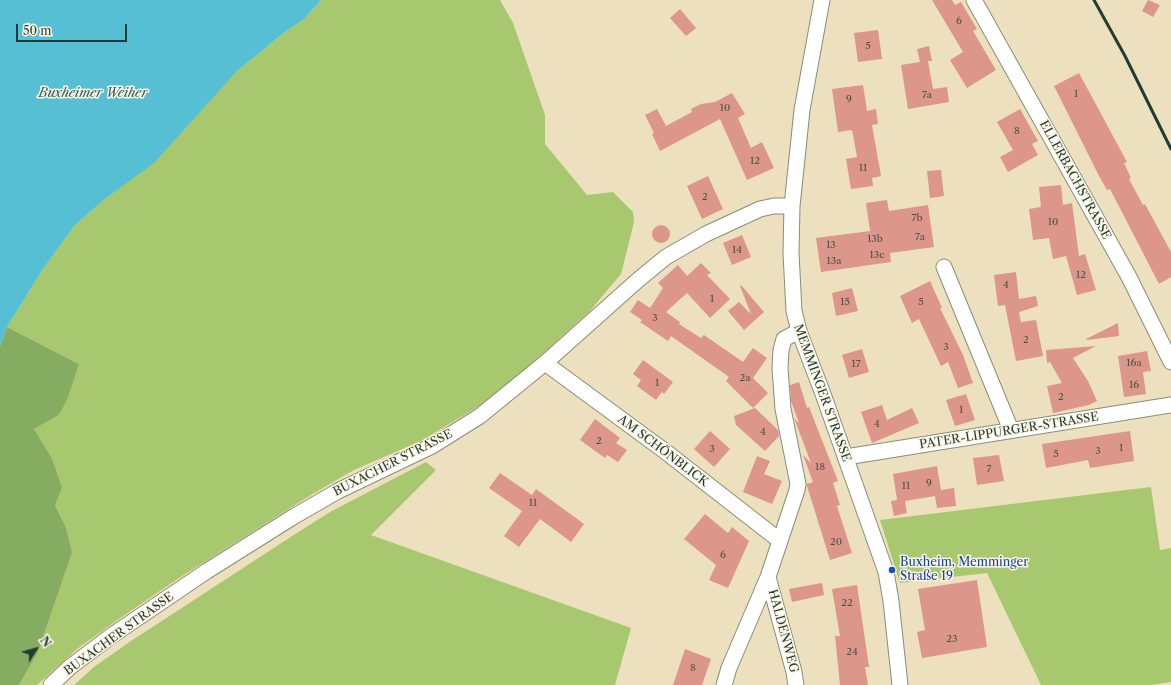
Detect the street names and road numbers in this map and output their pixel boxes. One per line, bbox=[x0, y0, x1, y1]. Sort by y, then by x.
street label: ELLERBACHSTRASSE bbox=[1036, 118, 1114, 242]
street label: MEMMINGER STRASSE bbox=[790, 322, 854, 464]
street label: PATER-LIPPURGER-STRASSE bbox=[918, 410, 1100, 452]
street label: AM SCHÖNBLICK bbox=[615, 412, 711, 490]
street label: BUXACHER STRASSE bbox=[331, 427, 455, 499]
street label: HALDENWEG bbox=[765, 588, 801, 674]
street label: BUXACHER STRASSE bbox=[61, 589, 177, 679]

